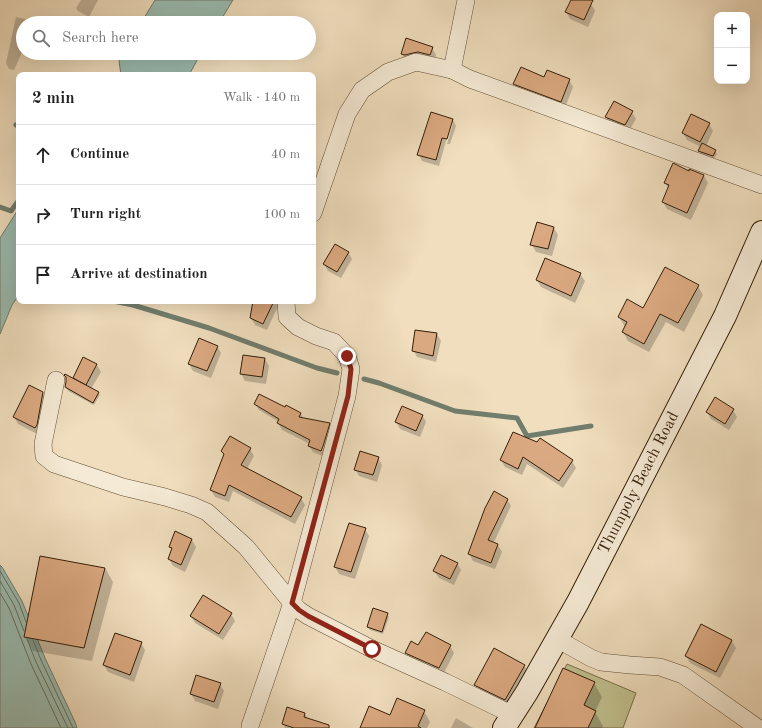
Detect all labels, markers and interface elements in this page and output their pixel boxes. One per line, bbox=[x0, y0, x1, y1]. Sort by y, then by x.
map controls bbox=[714, 12, 750, 84]
button: + bbox=[714, 12, 750, 48]
search box bbox=[16, 16, 316, 60]
icon: search bbox=[30, 27, 52, 49]
text: Search here bbox=[62, 31, 139, 46]
button: − bbox=[714, 48, 750, 84]
text: 2 min bbox=[32, 90, 75, 107]
text: Walk · 140 m bbox=[223, 91, 300, 104]
icon: ahead bbox=[32, 144, 54, 166]
text: Continue bbox=[70, 147, 129, 162]
text: 40 m bbox=[271, 148, 300, 161]
icon: right bbox=[32, 204, 54, 226]
text: Turn right bbox=[70, 207, 141, 222]
text: 100 m bbox=[263, 208, 300, 221]
icon: arrive bbox=[32, 264, 54, 286]
text: Arrive at destination bbox=[70, 267, 208, 282]
route end bbox=[338, 347, 356, 365]
street label: Thumpoly Beach Road bbox=[596, 409, 682, 557]
route start bbox=[363, 640, 381, 658]

